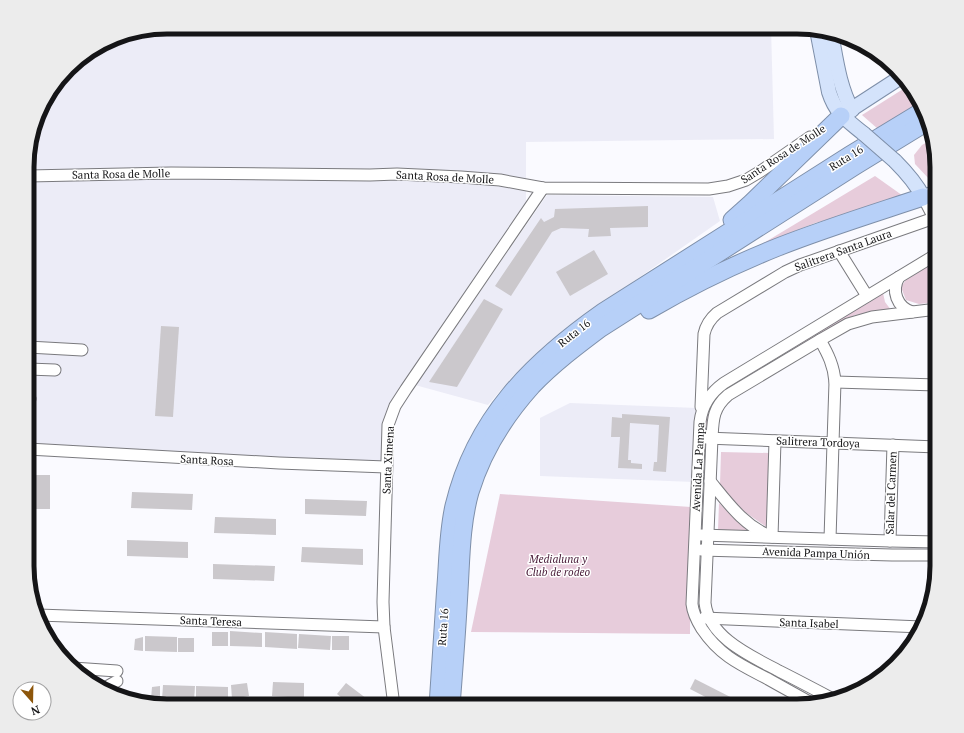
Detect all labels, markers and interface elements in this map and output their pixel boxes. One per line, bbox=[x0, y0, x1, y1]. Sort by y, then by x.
street label: Santa Rosa de Molle bbox=[738, 121, 828, 187]
street label: Ruta 16 bbox=[826, 142, 866, 174]
street label: Santa Rosa de Molle bbox=[72, 166, 171, 182]
street label: Santa Rosa de Molle bbox=[396, 167, 495, 187]
street label: Salitrera Santa Laura bbox=[793, 226, 894, 274]
street label: Ruta 16 bbox=[555, 316, 593, 350]
street label: Avenida La Pampa bbox=[689, 422, 707, 512]
street label: Santa Ximena bbox=[379, 425, 397, 494]
street label: Salitrera Tordoya bbox=[776, 434, 861, 450]
street label: Salar del Carmen bbox=[883, 451, 899, 535]
street label: Santa Rosa bbox=[180, 452, 235, 468]
street label: Avenida Pampa Unión bbox=[762, 544, 871, 562]
park label: Medialuna y Club de rodeo bbox=[526, 552, 591, 579]
street label: Ruta 16 bbox=[435, 608, 451, 646]
street label: Santa Teresa bbox=[180, 613, 243, 629]
street label: Santa Isabel bbox=[779, 615, 839, 631]
north arrow bbox=[12, 681, 52, 721]
text: N bbox=[28, 702, 42, 719]

